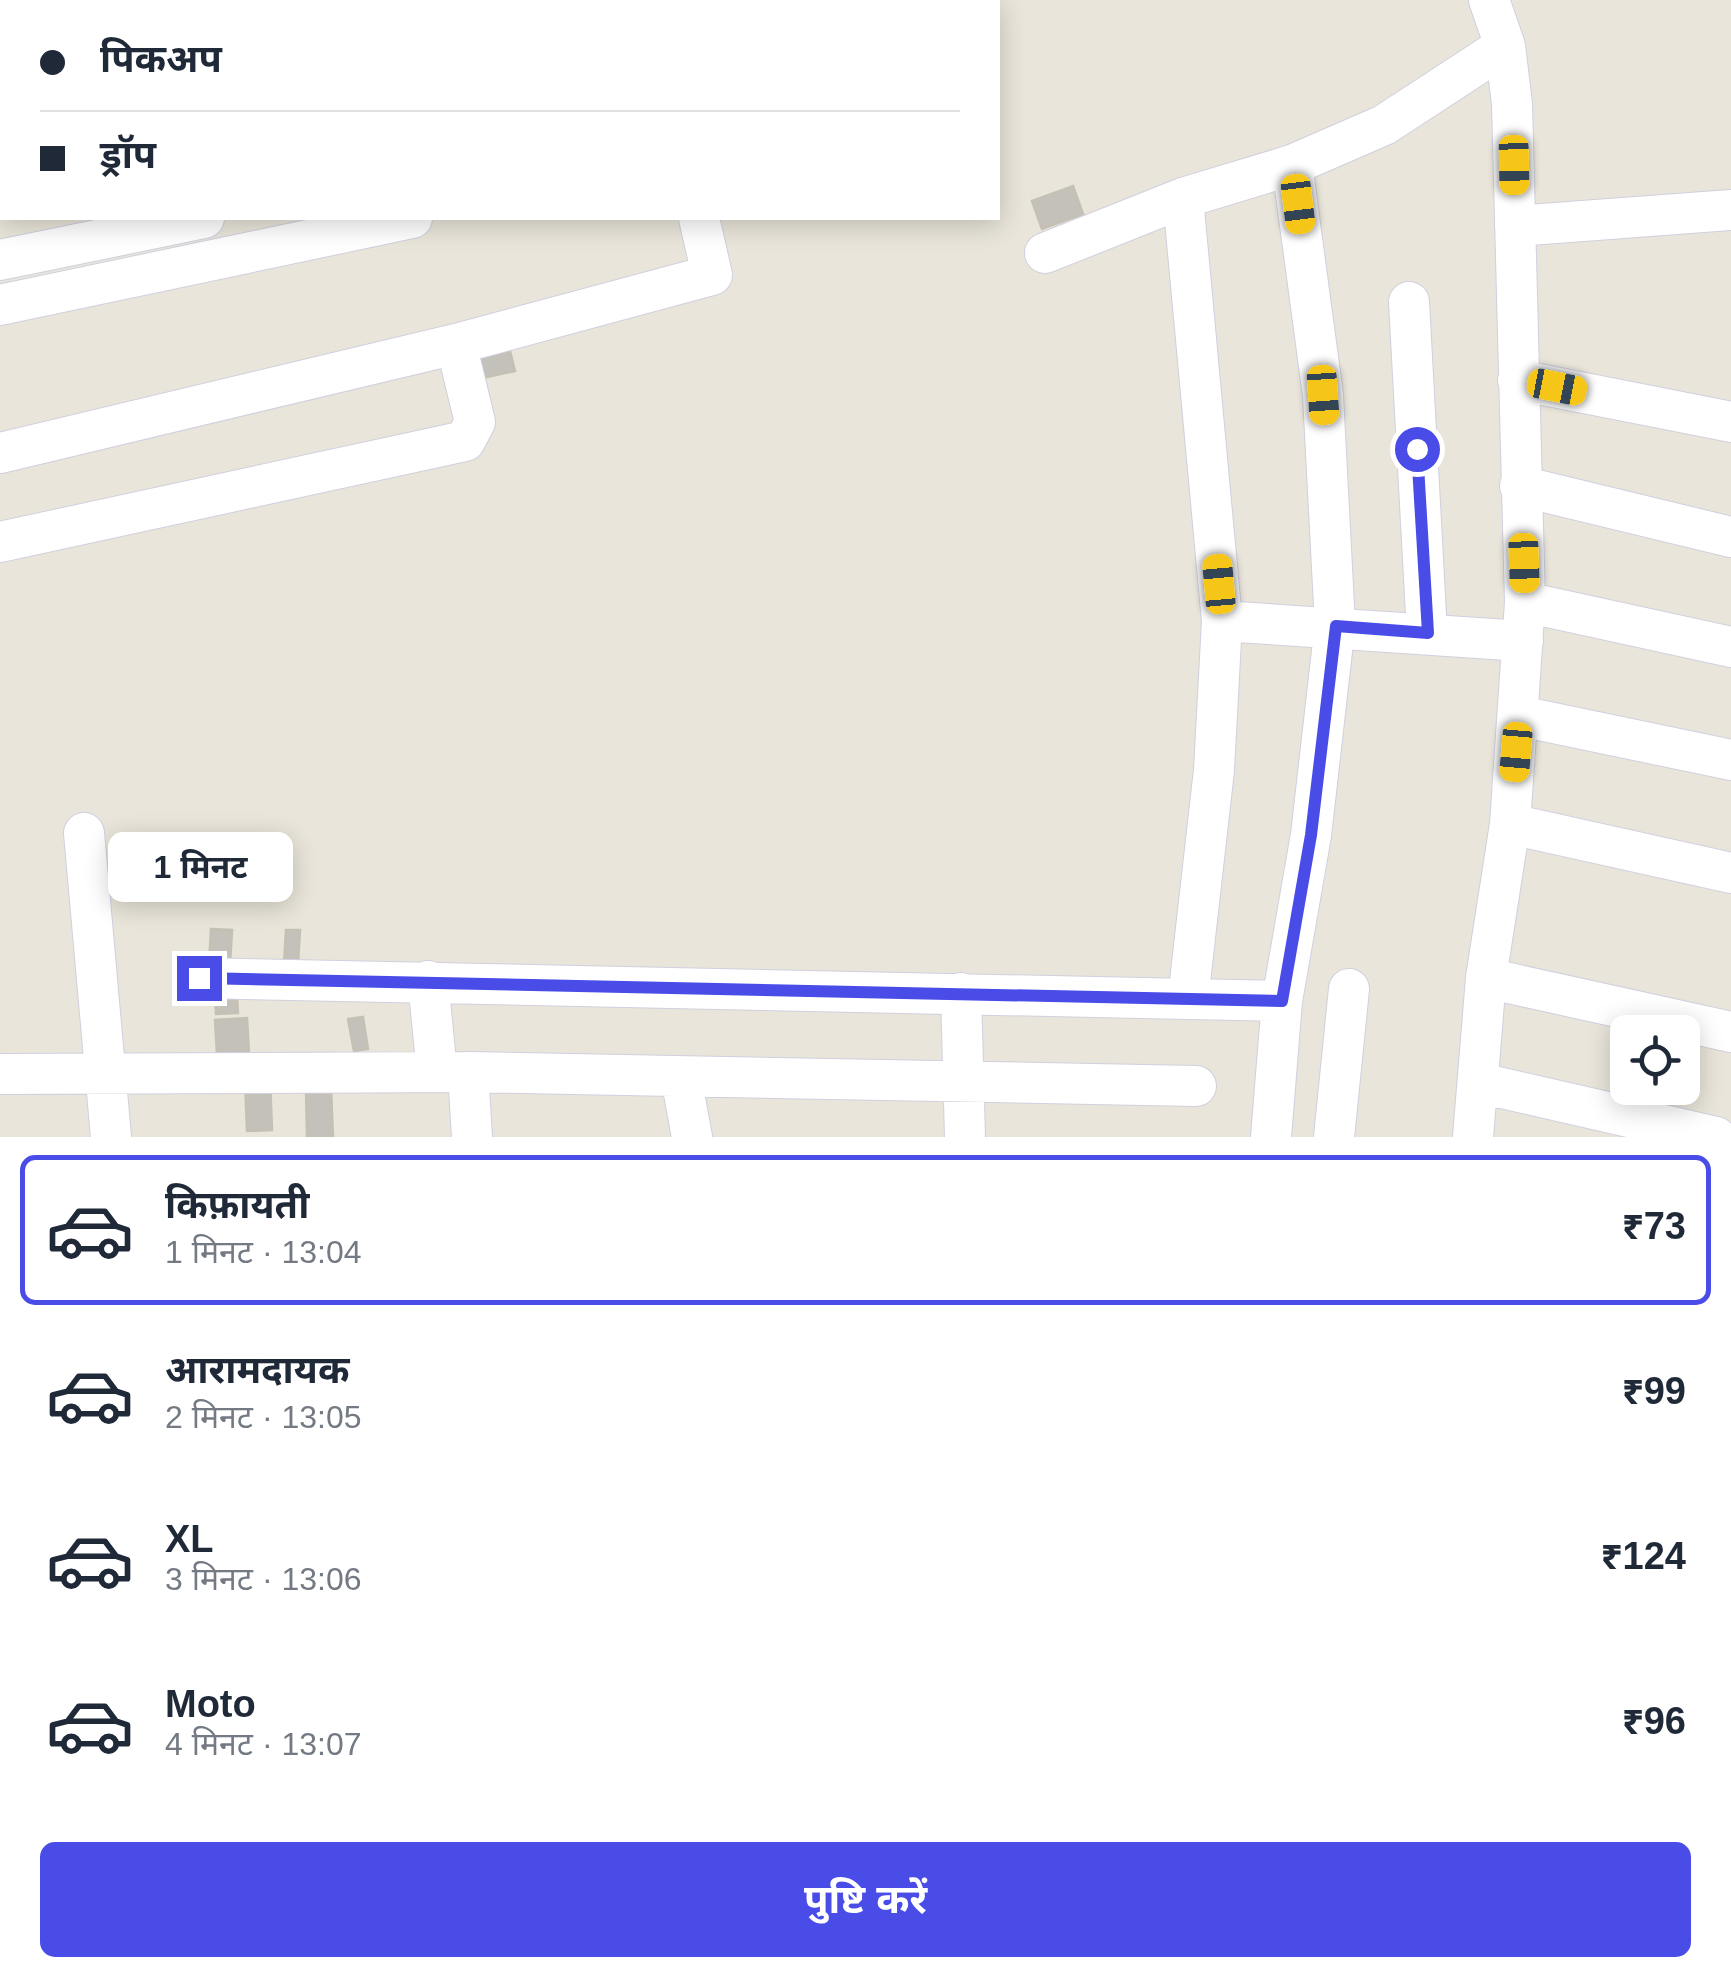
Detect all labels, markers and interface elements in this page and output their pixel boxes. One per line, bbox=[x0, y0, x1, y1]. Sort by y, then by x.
text: पिकअप bbox=[100, 38, 222, 80]
text: ड्रॉप bbox=[100, 134, 156, 176]
car bbox=[1498, 135, 1530, 195]
car bbox=[1279, 172, 1317, 236]
car bbox=[1306, 364, 1340, 426]
car bbox=[1525, 367, 1589, 407]
route start bbox=[1395, 427, 1440, 472]
car bbox=[1508, 532, 1540, 594]
car bbox=[1201, 553, 1237, 615]
car bbox=[1498, 721, 1534, 783]
callout: 1 मिनट bbox=[106, 833, 292, 903]
text: 1 मिनट bbox=[154, 849, 247, 885]
route end bbox=[177, 956, 222, 1001]
map controls bbox=[1610, 1015, 1700, 1105]
button: locate bbox=[1610, 1015, 1700, 1105]
text: किफ़ायती bbox=[165, 1184, 309, 1226]
icon: car bbox=[45, 1185, 135, 1275]
text: ₹73 bbox=[1622, 1205, 1686, 1247]
text: 1 मिनट · 13:04 bbox=[165, 1234, 362, 1270]
text: आरामदायक bbox=[165, 1349, 349, 1391]
icon: car bbox=[45, 1350, 135, 1440]
text: ₹99 bbox=[1622, 1370, 1686, 1412]
text: 2 मिनट · 13:05 bbox=[165, 1399, 362, 1435]
icon: car bbox=[45, 1515, 135, 1605]
text: XL bbox=[165, 1518, 214, 1560]
text: ₹124 bbox=[1601, 1535, 1686, 1577]
text: 3 मिनट · 13:06 bbox=[165, 1561, 362, 1597]
icon: car bbox=[45, 1680, 135, 1770]
text: Moto bbox=[165, 1683, 256, 1725]
text: ₹96 bbox=[1622, 1700, 1686, 1742]
text: 4 मिनट · 13:07 bbox=[165, 1726, 362, 1762]
button: पुष्टि करें bbox=[40, 1842, 1691, 1957]

